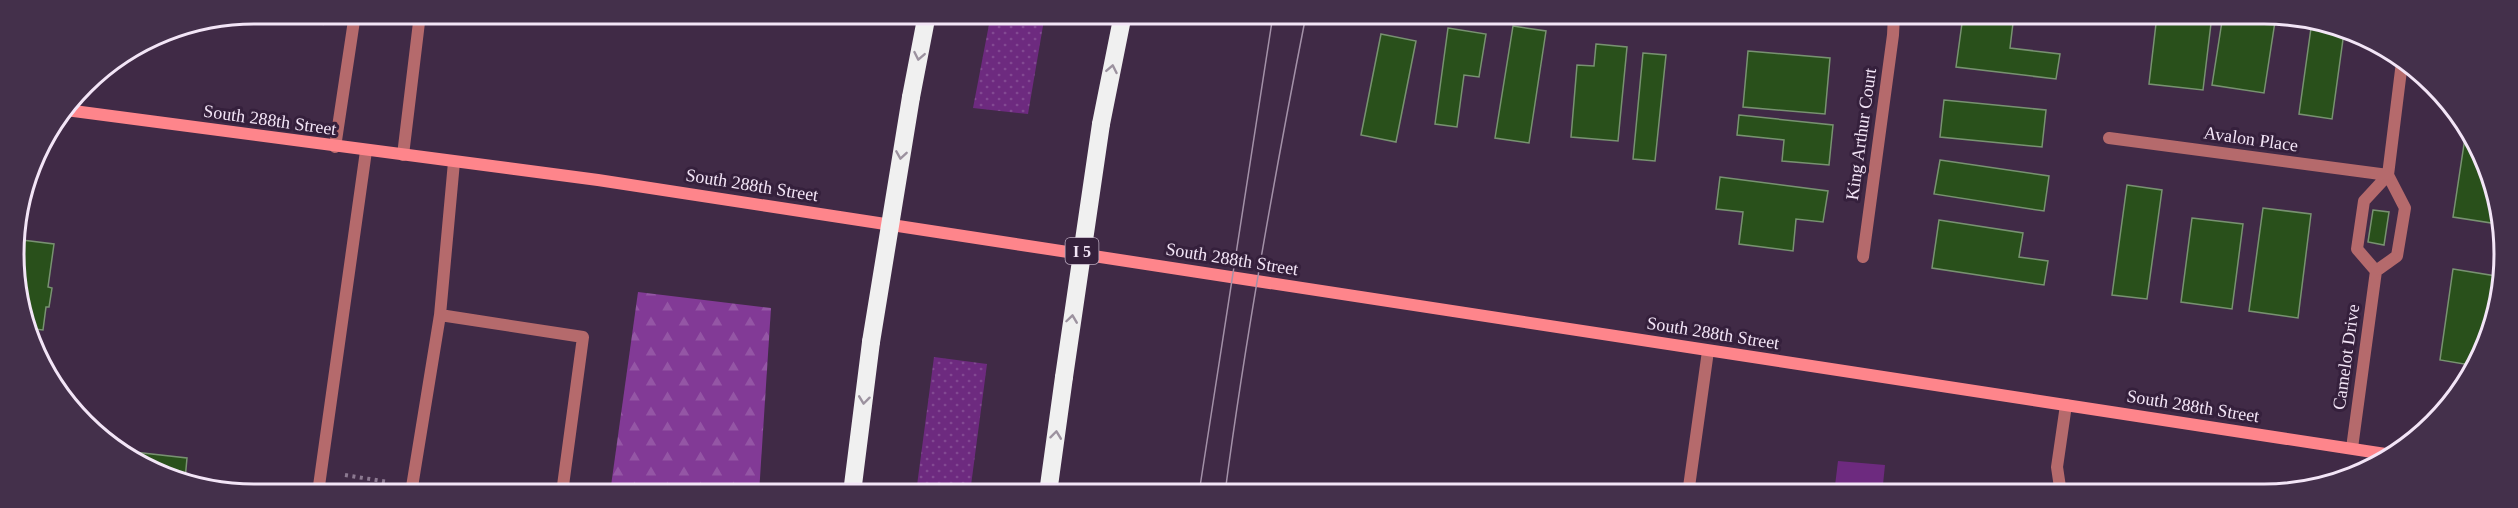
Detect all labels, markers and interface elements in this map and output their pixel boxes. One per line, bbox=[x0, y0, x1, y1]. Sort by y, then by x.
one-way arrow bbox=[913, 50, 926, 60]
one-way arrow bbox=[1105, 65, 1118, 75]
street label: King Arthur Court bbox=[1842, 67, 1880, 201]
street label: South 288th Street bbox=[202, 101, 338, 139]
street label: Avalon Place bbox=[2203, 122, 2300, 156]
one-way arrow bbox=[896, 150, 908, 159]
street label: South 288th Street bbox=[684, 165, 820, 205]
road number: I 5 bbox=[1066, 238, 1098, 264]
street label: South 288th Street bbox=[1164, 239, 1300, 279]
street label: Camelot Drive bbox=[2329, 303, 2363, 411]
street label: South 288th Street bbox=[1645, 313, 1781, 353]
one-way arrow bbox=[1066, 315, 1078, 324]
street label: South 288th Street bbox=[2125, 386, 2261, 426]
one-way arrow bbox=[858, 396, 870, 405]
one-way arrow bbox=[1049, 430, 1062, 440]

